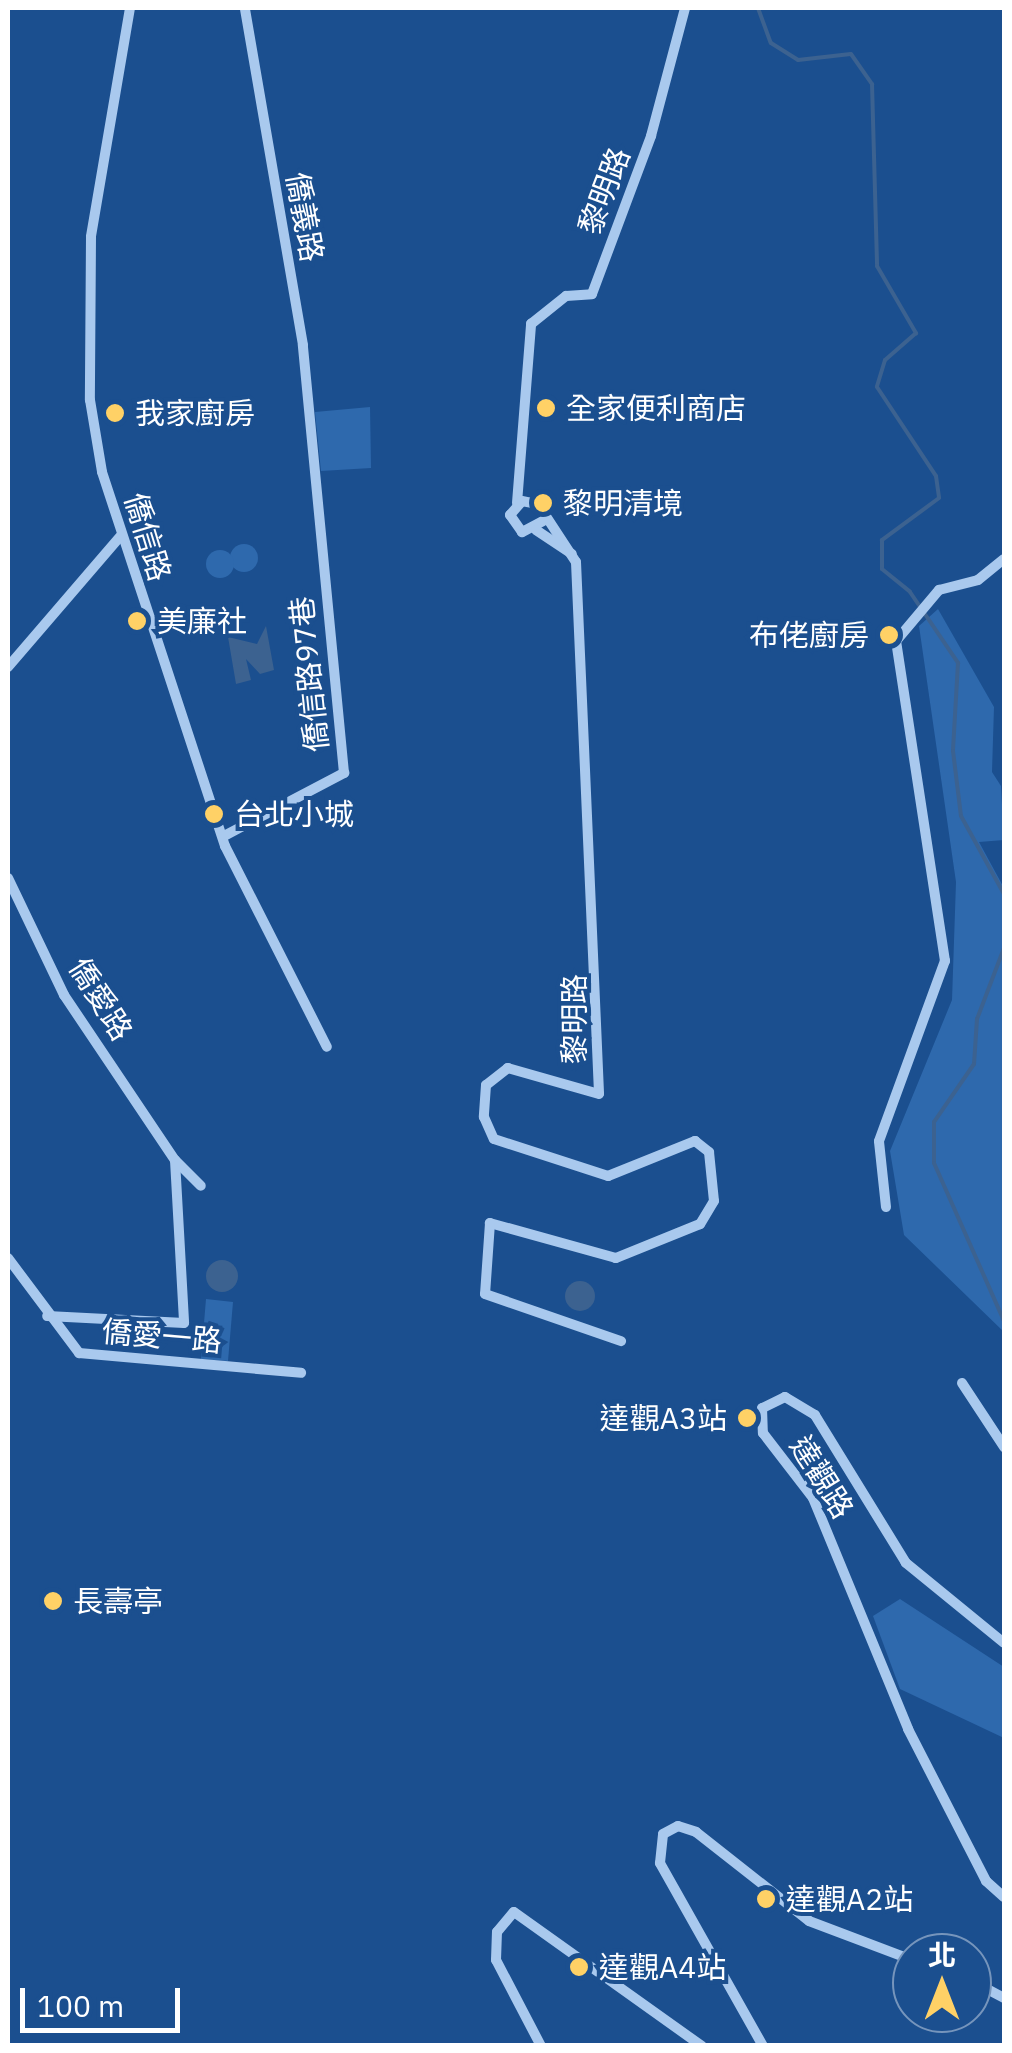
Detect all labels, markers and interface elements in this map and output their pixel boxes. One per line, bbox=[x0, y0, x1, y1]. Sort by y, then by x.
street label: 黎明路 bbox=[571, 143, 637, 239]
street label: 僑義路 bbox=[279, 170, 331, 264]
place label: 全家便利商店 bbox=[566, 390, 746, 426]
place label: 我家廚房 bbox=[135, 395, 255, 431]
marker: 全家便利商店 bbox=[535, 397, 557, 419]
marker: 我家廚房 bbox=[104, 402, 126, 424]
place label: 黎明清境 bbox=[563, 485, 683, 521]
street label: 僑信路 bbox=[118, 489, 178, 585]
marker: 黎明清境 bbox=[532, 492, 554, 514]
street label: 僑信路97巷 bbox=[283, 595, 335, 753]
place label: 美廉社 bbox=[157, 603, 247, 639]
marker: 美廉社 bbox=[126, 610, 148, 632]
place label: 布佬廚房 bbox=[749, 617, 869, 653]
marker: 布佬廚房 bbox=[878, 624, 900, 646]
place label: 台北小城 bbox=[234, 796, 354, 832]
marker: 台北小城 bbox=[203, 803, 225, 825]
street label: 僑愛路 bbox=[62, 951, 140, 1047]
street label: 黎明路 bbox=[556, 974, 592, 1064]
street label: 僑愛一路 bbox=[101, 1313, 223, 1359]
place label: 達觀A3站 bbox=[600, 1400, 727, 1436]
marker: 達觀A3站 bbox=[736, 1407, 758, 1429]
street label: 達觀路 bbox=[783, 1429, 861, 1525]
place label: 長壽亭 bbox=[73, 1583, 163, 1619]
marker: 長壽亭 bbox=[42, 1590, 64, 1612]
place label: 達觀A2站 bbox=[786, 1881, 913, 1917]
marker: 達觀A2站 bbox=[755, 1888, 777, 1910]
north arrow bbox=[892, 1933, 992, 2033]
text: 北 bbox=[928, 1936, 956, 1973]
place label: 達觀A4站 bbox=[599, 1949, 726, 1985]
marker: 達觀A4站 bbox=[568, 1956, 590, 1978]
scale bar bbox=[25, 1968, 185, 2030]
text: 100 m bbox=[37, 1986, 124, 2025]

